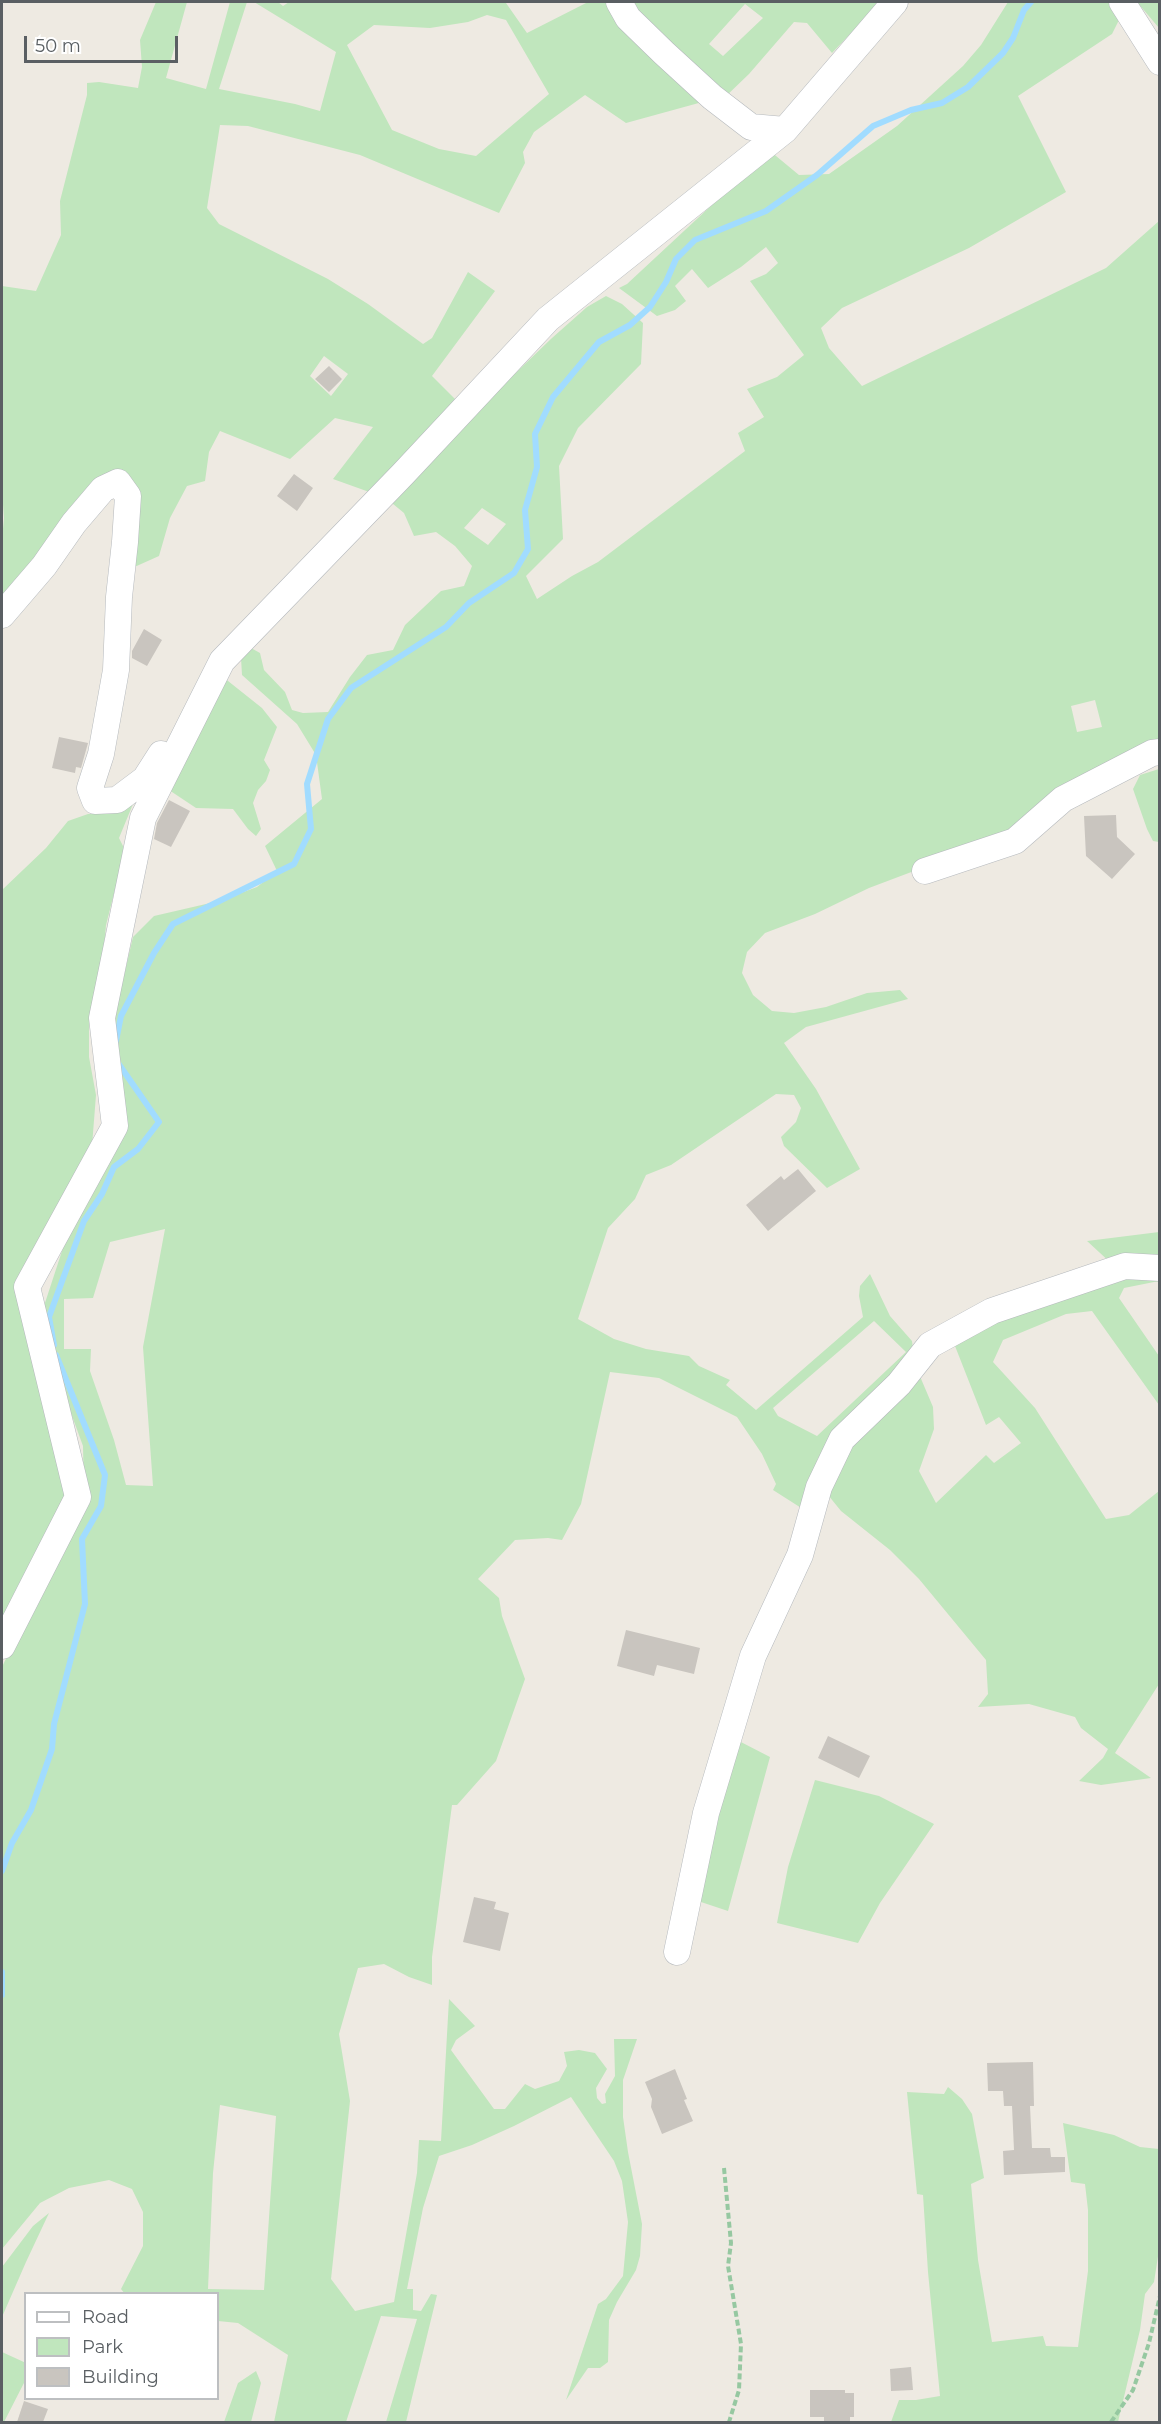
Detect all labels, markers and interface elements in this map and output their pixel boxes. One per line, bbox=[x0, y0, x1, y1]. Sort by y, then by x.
scale bar bbox=[27, 24, 182, 62]
text: 50 m bbox=[35, 35, 81, 57]
legend bbox=[24, 2292, 219, 2400]
text: Road bbox=[82, 2306, 129, 2328]
text: Park bbox=[82, 2336, 123, 2358]
text: Building bbox=[82, 2366, 159, 2388]

